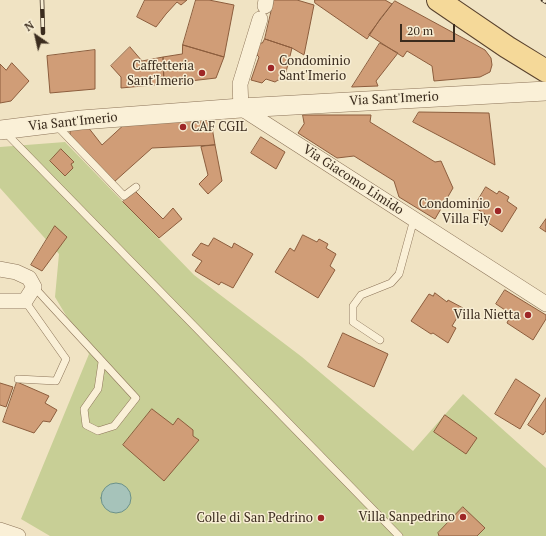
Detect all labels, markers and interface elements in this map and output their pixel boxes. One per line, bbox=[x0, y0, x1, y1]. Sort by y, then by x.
north arrow bbox=[16, 16, 56, 56]
scale bar bbox=[402, 16, 457, 42]
text: N bbox=[22, 18, 37, 34]
text: 20 m bbox=[407, 23, 433, 38]
place label: Condominio Sant'Imerio bbox=[279, 53, 350, 84]
place label: Caffetteria Sant'Imerio bbox=[127, 58, 194, 89]
marker: Condominio Sant'Imerio bbox=[266, 63, 276, 73]
marker: Caffetteria Sant'Imerio bbox=[197, 68, 207, 78]
street label: Via Sant'Imerio bbox=[349, 89, 439, 109]
street label: Via Sant'Imerio bbox=[28, 110, 118, 134]
place label: CAF CGIL bbox=[191, 119, 247, 135]
marker: CAF CGIL bbox=[178, 122, 188, 132]
street label: Via Giacomo Limido bbox=[300, 142, 406, 218]
place label: Condominio Villa Fly bbox=[419, 196, 490, 227]
marker: Condominio Villa Fly bbox=[493, 206, 503, 216]
place label: Villa Nietta bbox=[453, 307, 520, 323]
marker: Villa Nietta bbox=[523, 310, 533, 320]
place label: Villa Sanpedrino bbox=[358, 509, 455, 525]
place label: Colle di San Pedrino bbox=[197, 510, 313, 526]
marker: Villa Sanpedrino bbox=[458, 512, 468, 522]
marker: Colle di San Pedrino bbox=[316, 513, 326, 523]

